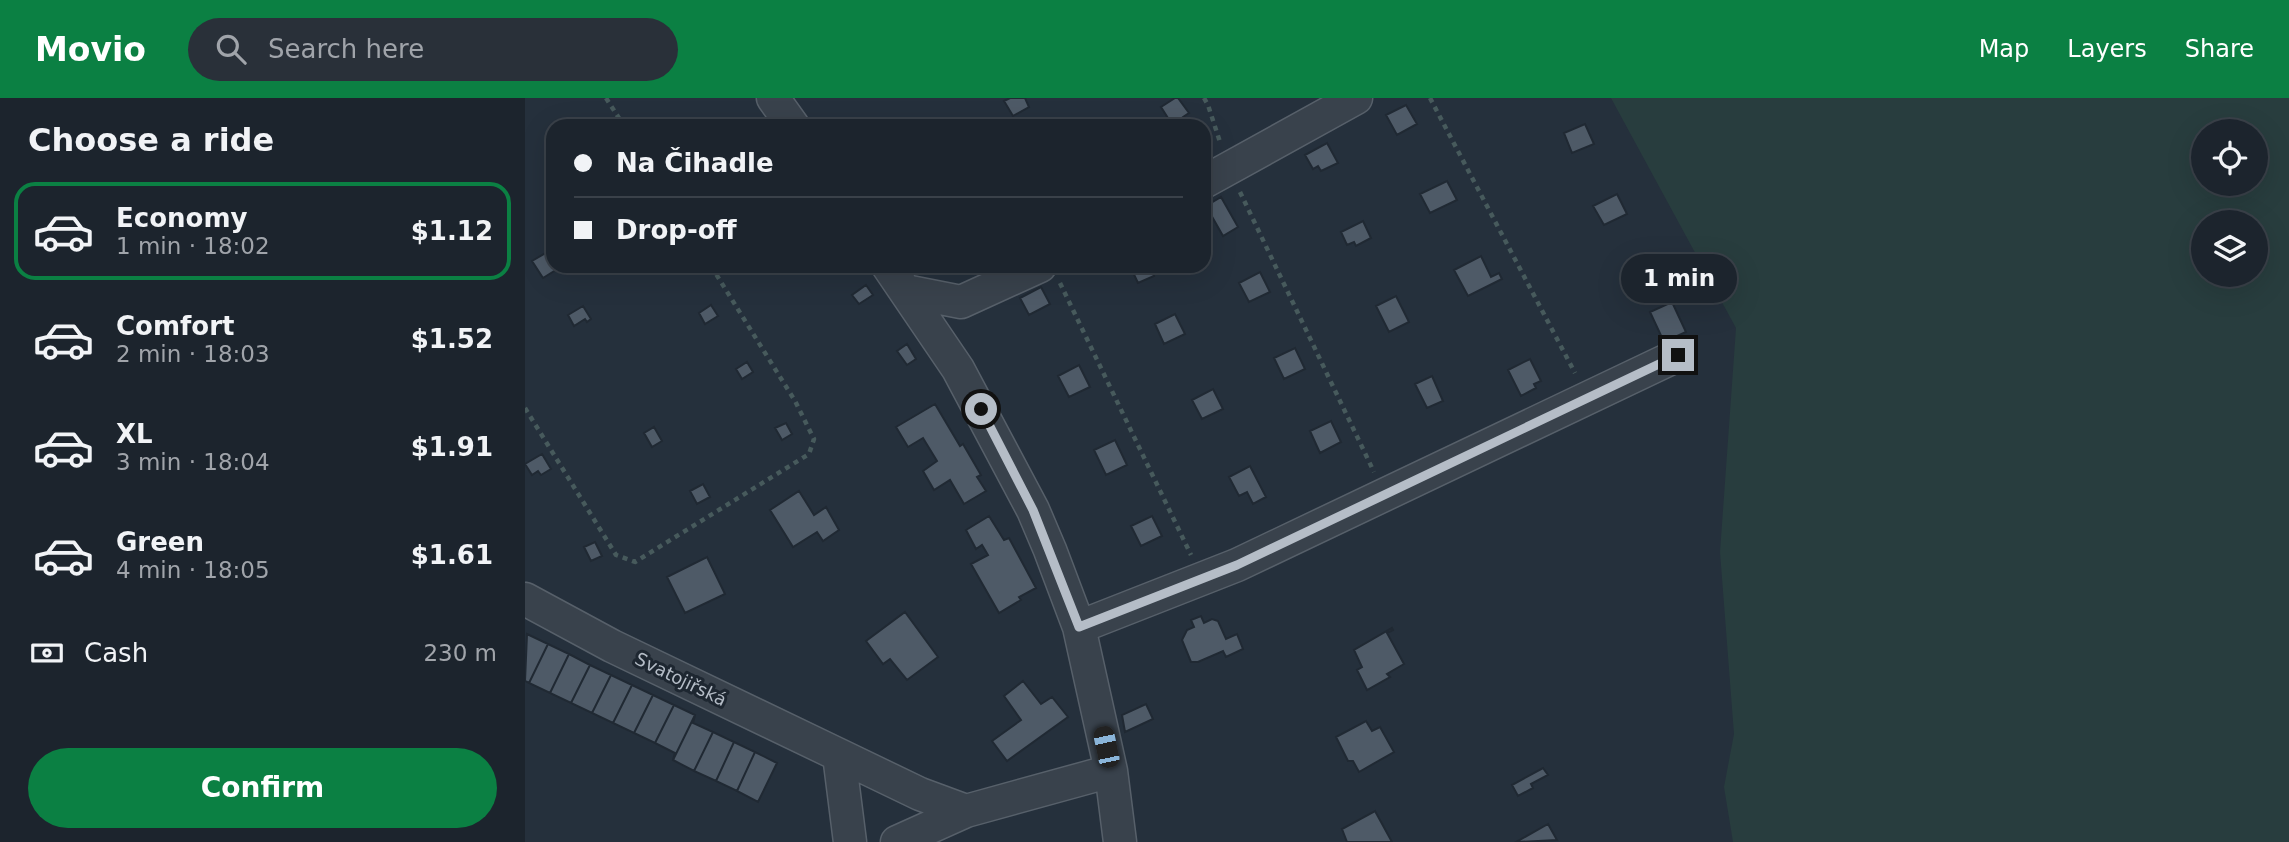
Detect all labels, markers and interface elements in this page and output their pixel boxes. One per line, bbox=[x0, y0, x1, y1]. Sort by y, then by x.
search box bbox=[188, 18, 678, 81]
text: Movio bbox=[35, 30, 146, 69]
icon: search bbox=[212, 30, 250, 68]
text: Search here bbox=[268, 34, 424, 64]
text: Map bbox=[1979, 35, 2029, 63]
text: Layers bbox=[2067, 35, 2147, 63]
text: Share bbox=[2185, 35, 2254, 63]
map controls bbox=[2191, 119, 2268, 287]
button: locate bbox=[2191, 119, 2268, 196]
text: Choose a ride bbox=[28, 121, 274, 159]
text: Na Čihadle bbox=[616, 148, 774, 178]
icon: car bbox=[32, 200, 95, 263]
text: Economy bbox=[116, 203, 247, 233]
button: layers bbox=[2191, 210, 2268, 287]
text: Drop-off bbox=[616, 215, 737, 245]
text: $1.12 bbox=[411, 216, 493, 246]
text: 1 min · 18:02 bbox=[116, 233, 270, 259]
callout: 1 min bbox=[1620, 254, 1736, 302]
text: 1 min bbox=[1643, 265, 1715, 291]
icon: car bbox=[32, 308, 95, 371]
text: Comfort bbox=[116, 311, 234, 341]
text: $1.52 bbox=[411, 324, 493, 354]
route end bbox=[1662, 339, 1694, 371]
text: 2 min · 18:03 bbox=[116, 341, 270, 367]
route start bbox=[965, 393, 997, 425]
icon: car bbox=[32, 416, 95, 479]
text: XL bbox=[116, 419, 153, 449]
text: $1.91 bbox=[411, 432, 493, 462]
text: 3 min · 18:04 bbox=[116, 449, 270, 475]
icon: car bbox=[32, 524, 95, 587]
text: Green bbox=[116, 527, 204, 557]
text: $1.61 bbox=[411, 540, 493, 570]
text: 4 min · 18:05 bbox=[116, 557, 270, 583]
icon: cash bbox=[28, 634, 66, 672]
text: Cash bbox=[84, 638, 148, 668]
text: 230 m bbox=[423, 640, 497, 666]
street label: Svatojiřská bbox=[632, 648, 730, 710]
car bbox=[1092, 724, 1121, 770]
button: Confirm bbox=[28, 748, 497, 828]

